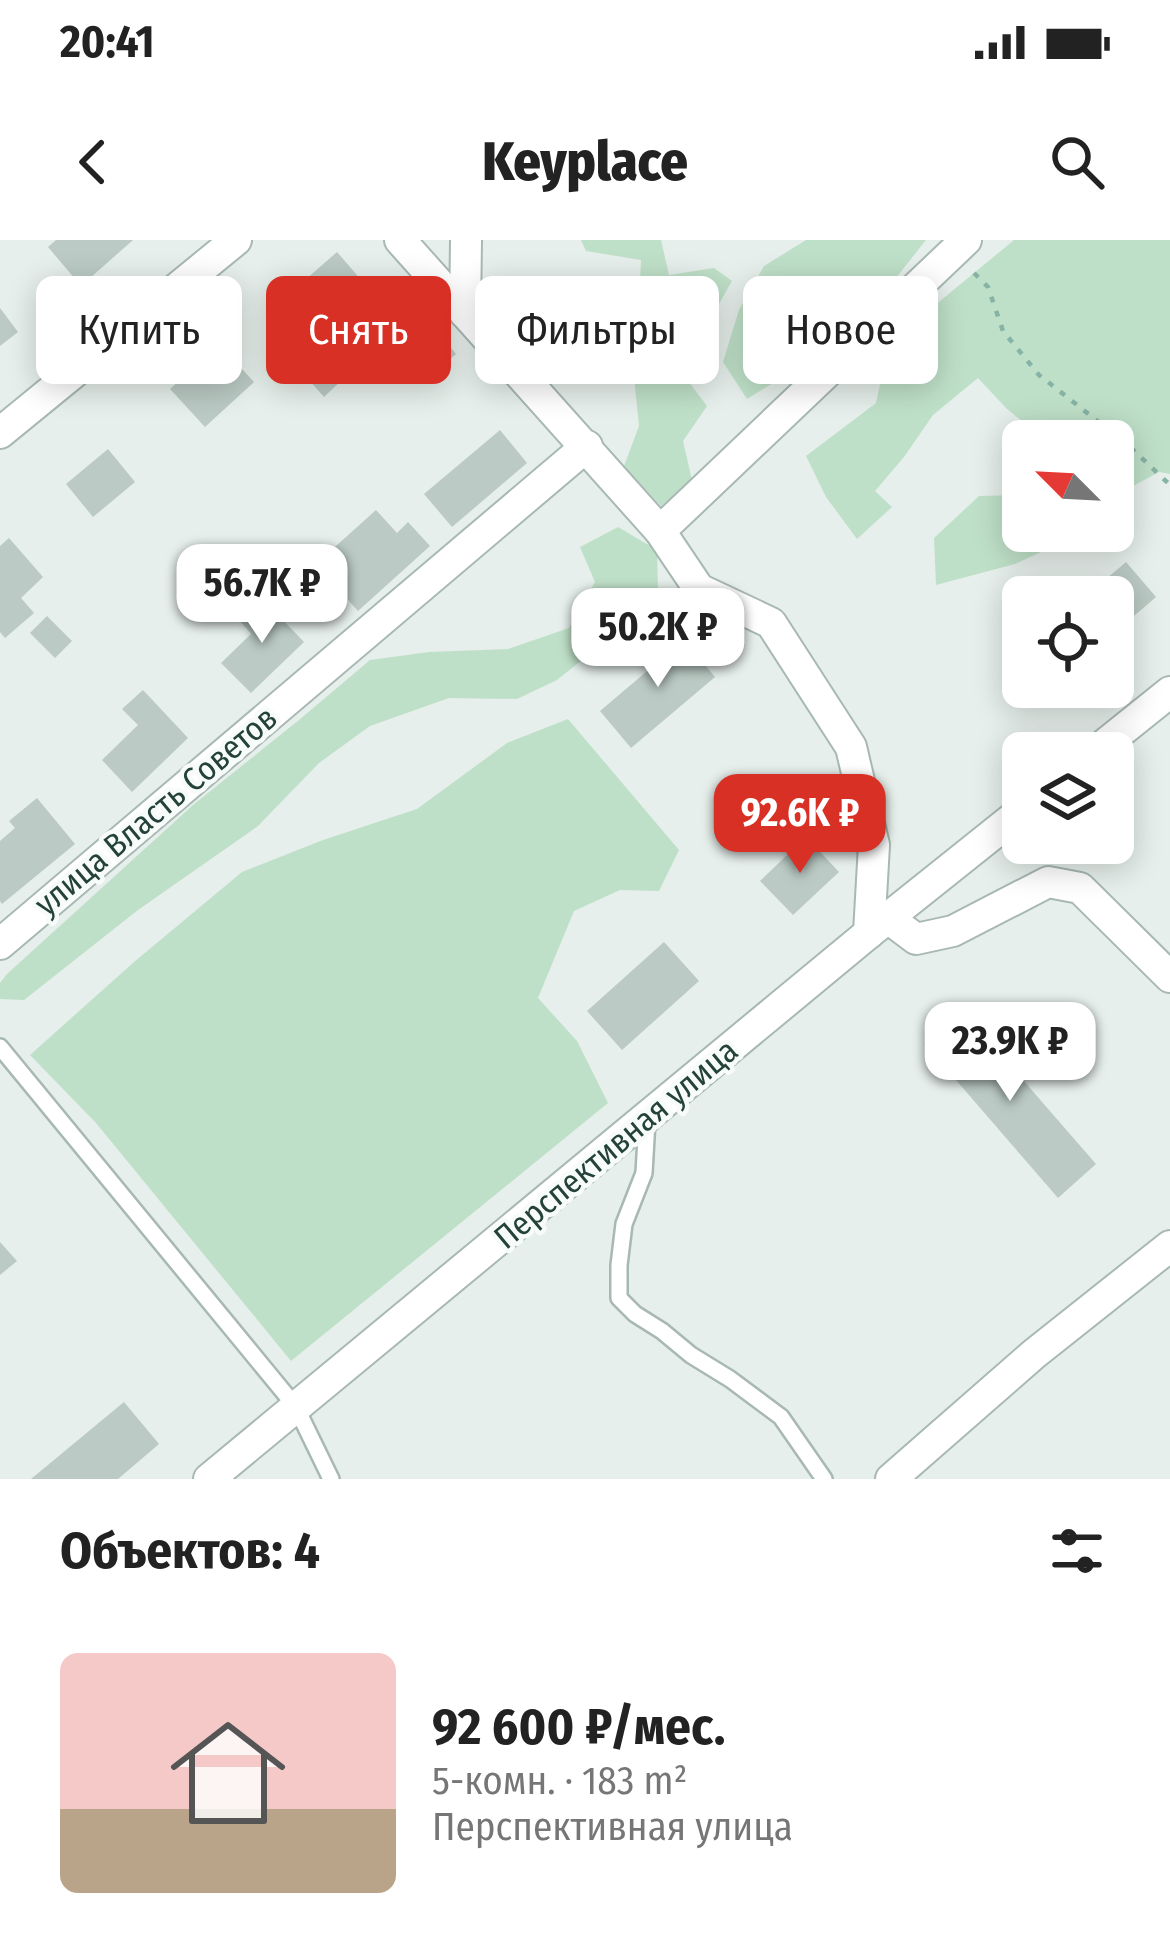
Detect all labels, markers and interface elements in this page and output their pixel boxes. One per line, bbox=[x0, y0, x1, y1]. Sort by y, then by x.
text: 20:41 bbox=[60, 15, 155, 69]
icon: back bbox=[60, 129, 126, 195]
icon: search bbox=[1044, 129, 1110, 195]
text: Keyplace bbox=[482, 130, 688, 194]
chip: Купить bbox=[36, 276, 242, 384]
chip: Снять bbox=[266, 276, 451, 384]
chip: Фильтры bbox=[475, 276, 719, 384]
chip: Новое bbox=[743, 276, 938, 384]
north arrow bbox=[1002, 420, 1134, 552]
map controls bbox=[1002, 420, 1134, 864]
pin: 56.7K ₽ bbox=[151, 544, 373, 646]
text: 56.7K ₽ bbox=[204, 560, 320, 606]
button: locate bbox=[1002, 576, 1134, 708]
pin: 50.2K ₽ bbox=[547, 588, 769, 690]
text: 50.2K ₽ bbox=[598, 604, 718, 650]
street label: улица Власть Советов bbox=[27, 698, 285, 924]
button: layers bbox=[1002, 732, 1134, 864]
pin: 92.6K ₽ bbox=[689, 774, 911, 876]
text: 92.6K ₽ bbox=[741, 790, 859, 836]
pin: 23.9K ₽ bbox=[899, 1002, 1121, 1104]
text: 23.9K ₽ bbox=[952, 1018, 1068, 1064]
street label: Перспективная улица bbox=[486, 1031, 746, 1257]
icon: filters bbox=[1044, 1518, 1110, 1584]
text: Объектов: 4 bbox=[60, 1520, 320, 1582]
text: 92 600 ₽/мес. bbox=[432, 1696, 725, 1758]
icon: home bbox=[156, 1701, 300, 1845]
text: 5-комн. · 183 m² bbox=[432, 1758, 688, 1804]
text: Перспективная улица bbox=[432, 1804, 793, 1850]

